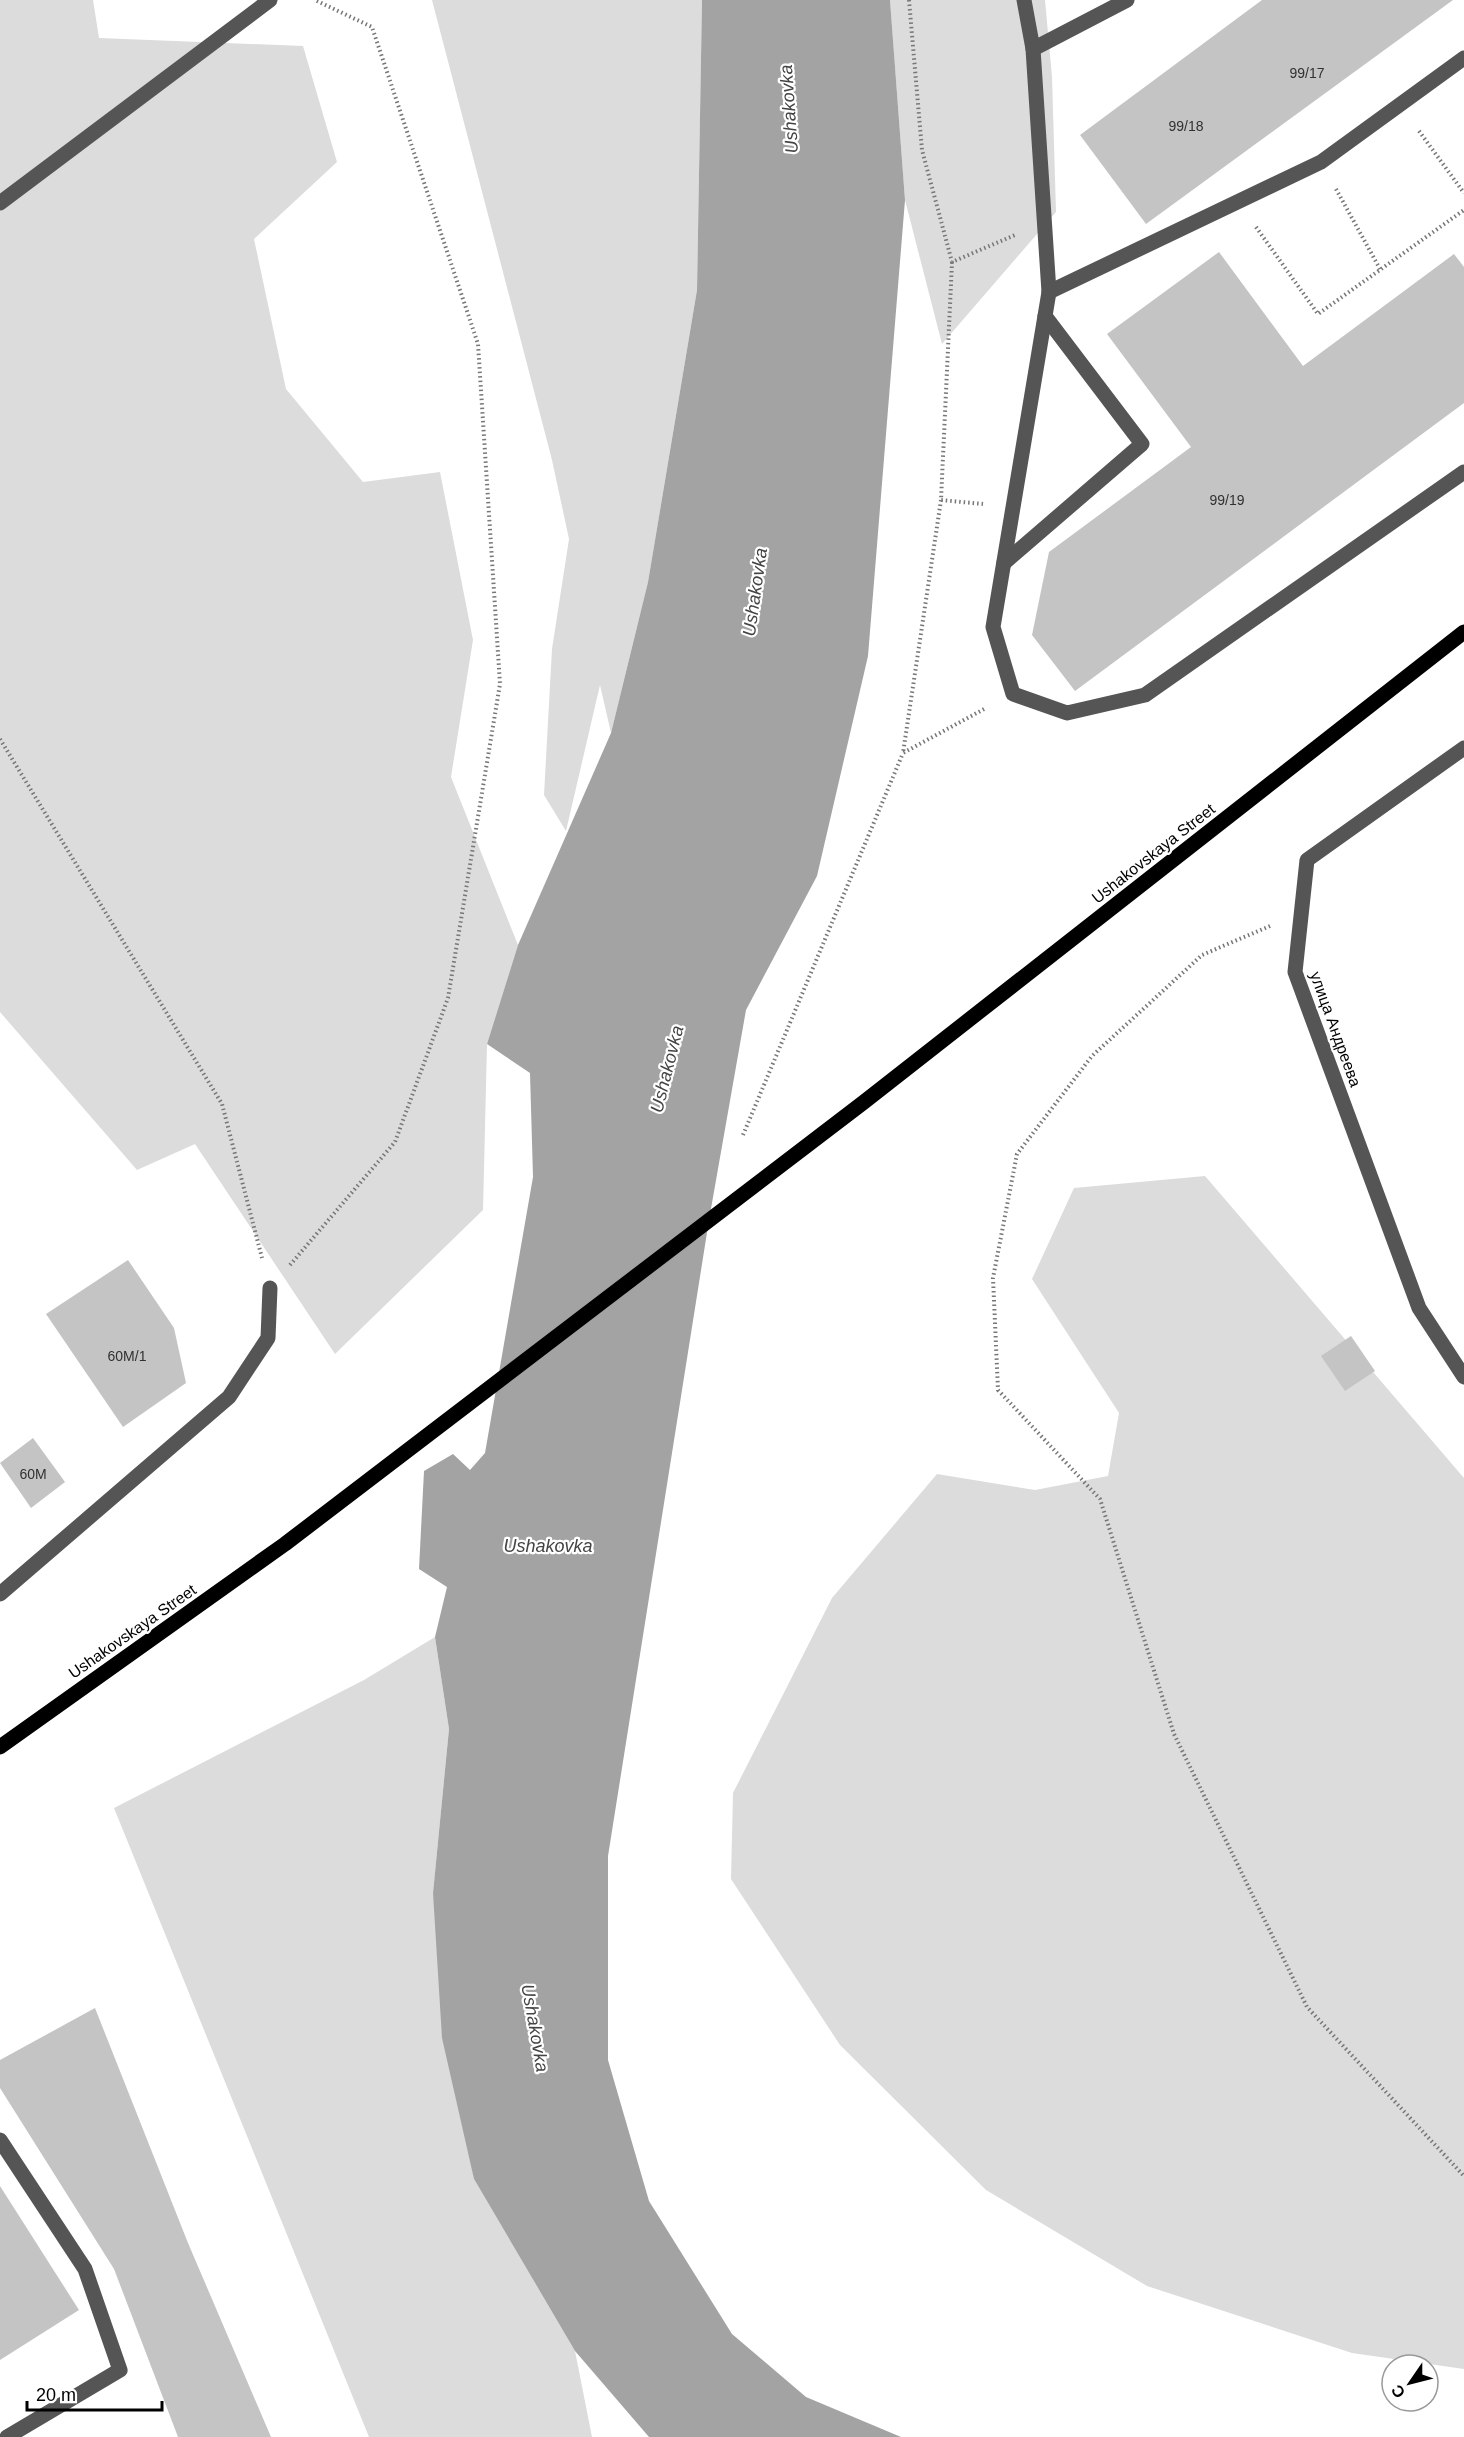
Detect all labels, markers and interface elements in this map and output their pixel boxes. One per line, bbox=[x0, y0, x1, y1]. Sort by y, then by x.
water label: Ushakovka bbox=[776, 64, 802, 154]
house number: 99/17 bbox=[1289, 65, 1325, 81]
house number: 99/18 bbox=[1168, 118, 1204, 134]
house number: 99/19 bbox=[1209, 492, 1245, 508]
water label: Ushakovka bbox=[739, 547, 771, 637]
street label: Ushakovskaya Street bbox=[1089, 800, 1219, 907]
street label: улица Андреева bbox=[1307, 969, 1364, 1089]
water label: Ushakovka bbox=[647, 1023, 687, 1115]
house number: 60М/1 bbox=[108, 1348, 147, 1364]
house number: 60М bbox=[19, 1466, 47, 1482]
water label: Ushakovka bbox=[503, 1536, 593, 1556]
street label: Ushakovskaya Street bbox=[65, 1581, 200, 1682]
water label: Ushakovka bbox=[517, 1982, 553, 2074]
north arrow bbox=[1380, 2353, 1440, 2413]
scale bar bbox=[27, 2374, 162, 2412]
text: С bbox=[1388, 2381, 1408, 2401]
text: 20 m bbox=[36, 2385, 76, 2405]

